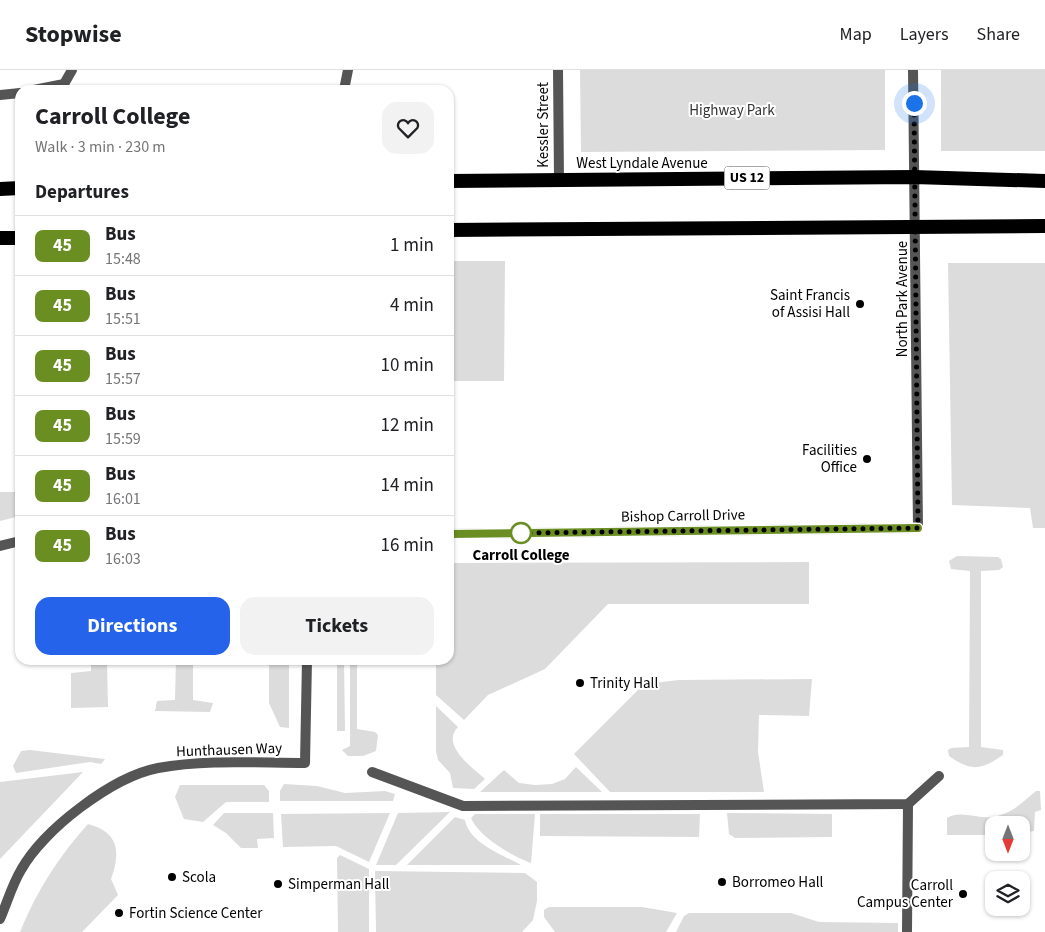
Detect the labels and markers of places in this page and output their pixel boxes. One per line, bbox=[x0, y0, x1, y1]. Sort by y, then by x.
place label: Saint Francis of Assisi Hall bbox=[770, 285, 850, 323]
marker: Saint Francis of Assisi Hall bbox=[854, 298, 866, 310]
place label: Facilities Office bbox=[802, 440, 857, 478]
marker: Facilities Office bbox=[861, 453, 873, 465]
marker: Carroll College bbox=[510, 522, 532, 544]
place label: Carroll College bbox=[472, 545, 570, 566]
place label: Trinity Hall bbox=[590, 673, 658, 694]
marker: Trinity Hall bbox=[574, 677, 586, 689]
place label: Scola bbox=[182, 867, 216, 888]
marker: Scola bbox=[166, 871, 178, 883]
place label: Borromeo Hall bbox=[732, 872, 824, 893]
place label: Simperman Hall bbox=[288, 874, 389, 895]
place label: Carroll Campus Center bbox=[857, 875, 954, 913]
marker: Borromeo Hall bbox=[716, 876, 728, 888]
marker: Simperman Hall bbox=[272, 878, 284, 890]
marker: Carroll Campus Center bbox=[957, 888, 969, 900]
place label: Fortin Science Center bbox=[129, 903, 263, 924]
marker: Fortin Science Center bbox=[113, 907, 125, 919]

